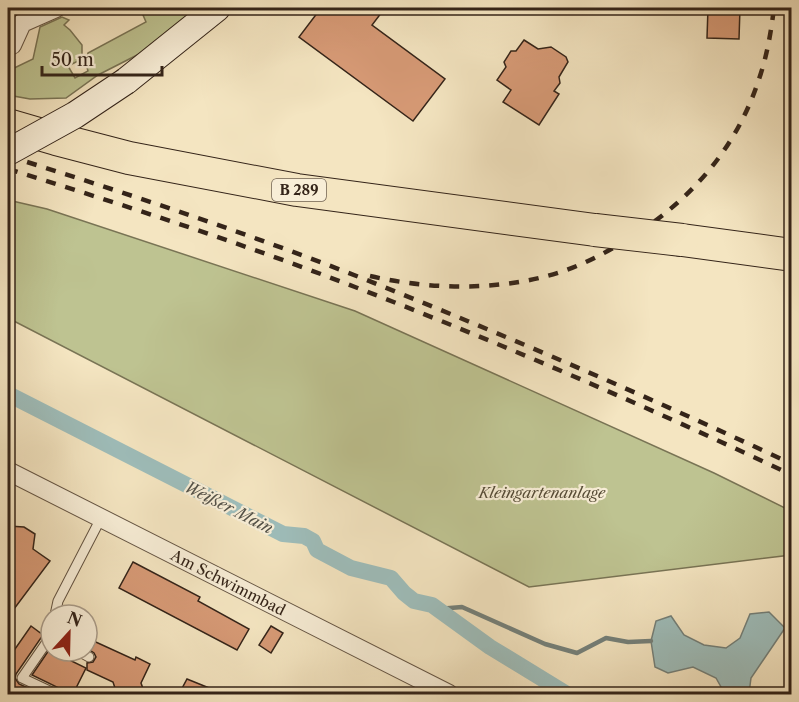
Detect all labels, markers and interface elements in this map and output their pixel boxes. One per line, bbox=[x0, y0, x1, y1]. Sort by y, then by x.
scale bar bbox=[42, 39, 162, 77]
text: 50 m bbox=[51, 49, 94, 71]
road number: B 289 bbox=[272, 179, 326, 201]
water label: Weißer Main bbox=[181, 476, 277, 538]
park label: Kleingartenanlage bbox=[478, 483, 606, 502]
street label: Am Schwimmbad bbox=[167, 545, 289, 620]
north arrow bbox=[39, 603, 99, 663]
text: N bbox=[64, 607, 85, 631]

